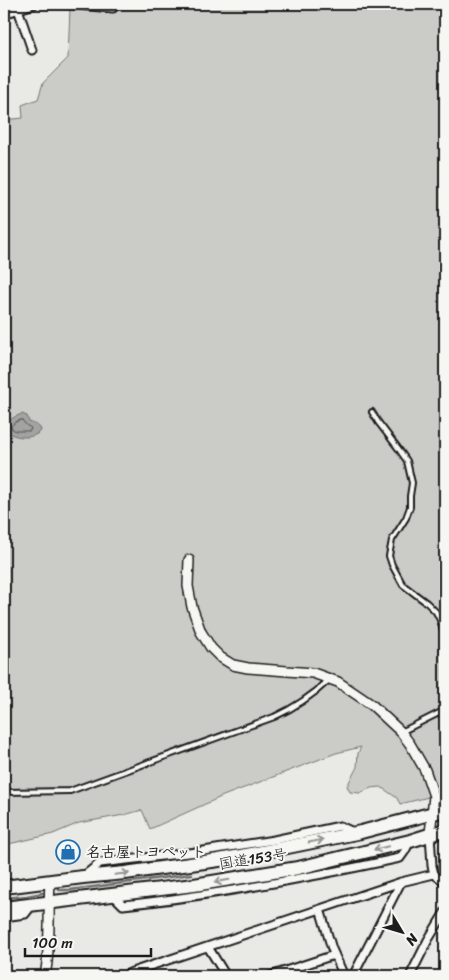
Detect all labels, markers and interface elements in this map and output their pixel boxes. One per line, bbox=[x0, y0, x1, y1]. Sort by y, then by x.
one-way arrow bbox=[308, 836, 324, 845]
shop icon: 名古屋トヨペット bbox=[55, 839, 81, 865]
place label: 名古屋トヨペット bbox=[86, 839, 206, 865]
street label: 国道153号 bbox=[217, 841, 289, 877]
one-way arrow bbox=[374, 844, 390, 853]
one-way arrow bbox=[113, 869, 129, 878]
one-way arrow bbox=[215, 876, 231, 886]
north arrow bbox=[376, 908, 426, 958]
scale bar bbox=[25, 925, 151, 957]
text: N bbox=[399, 927, 425, 951]
text: 100 m bbox=[32, 930, 73, 956]

